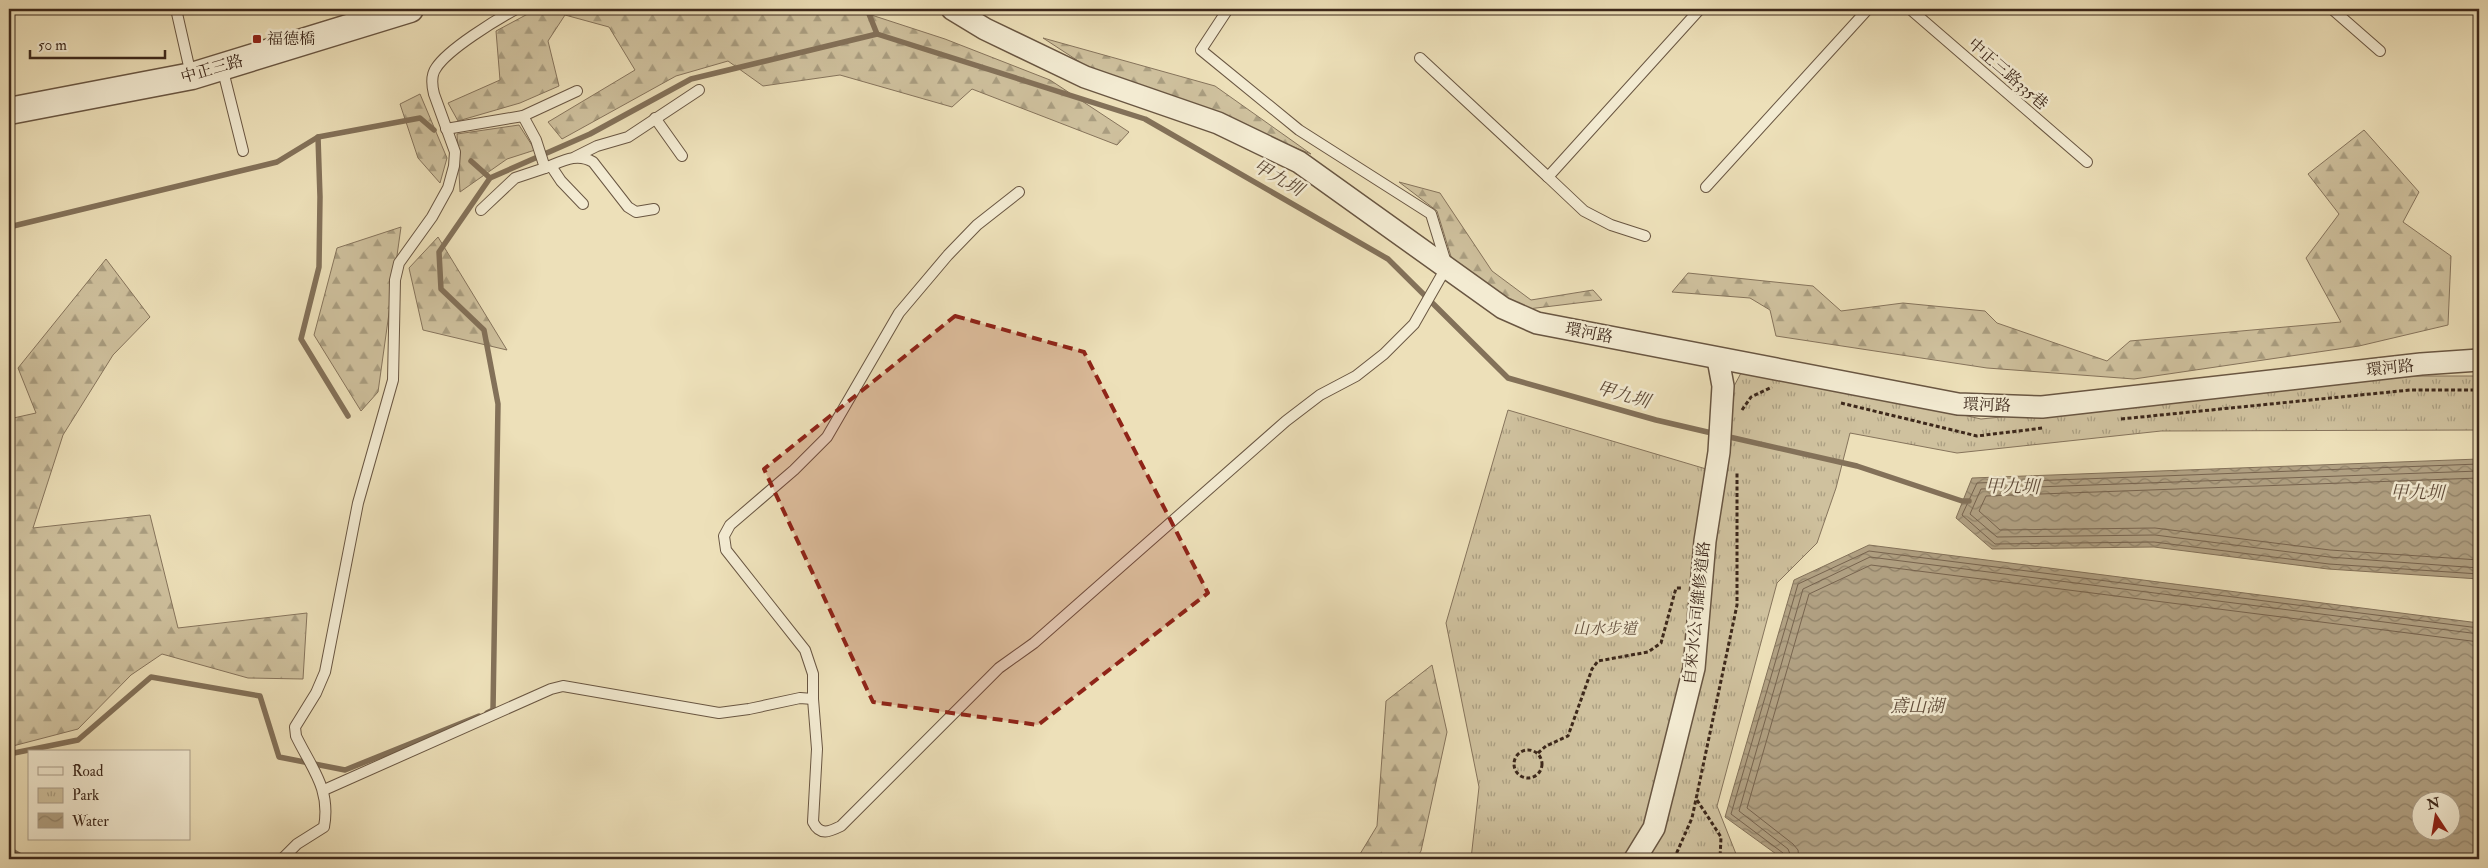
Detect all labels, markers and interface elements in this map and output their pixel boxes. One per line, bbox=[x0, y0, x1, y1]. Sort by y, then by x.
scale bar bbox=[30, 28, 165, 60]
place label: 福德橋 bbox=[267, 29, 315, 49]
marker: 福德橋 bbox=[251, 33, 263, 45]
street label: 中正三路335巷 bbox=[1964, 34, 2052, 114]
text: 50 m bbox=[38, 36, 67, 55]
street label: 中正三路 bbox=[178, 51, 246, 87]
water label: 甲九圳 bbox=[1249, 155, 1310, 203]
street label: 環河路 bbox=[1564, 319, 1614, 347]
street label: 環河路 bbox=[2365, 356, 2415, 380]
water label: 甲九圳 bbox=[1594, 377, 1655, 414]
street label: 環河路 bbox=[1963, 394, 2011, 416]
water label: 甲九圳 bbox=[1985, 475, 2042, 499]
water label: 甲九圳 bbox=[2390, 481, 2447, 505]
street label: 自來水公司維修道路 bbox=[1680, 540, 1714, 686]
park label: 山水步道 bbox=[1573, 619, 1639, 639]
water label: 鳶山湖 bbox=[1890, 695, 1947, 718]
legend bbox=[28, 750, 190, 840]
text: Road bbox=[72, 762, 104, 781]
text: Park bbox=[72, 786, 99, 805]
north arrow bbox=[2410, 790, 2460, 840]
text: N bbox=[2425, 794, 2442, 814]
text: Water bbox=[71, 812, 109, 831]

